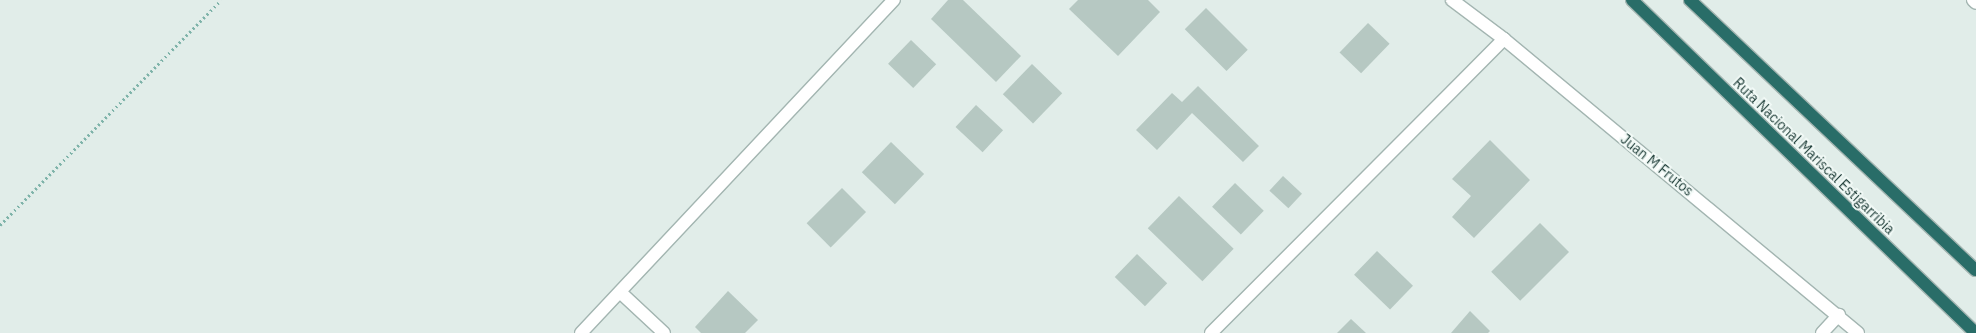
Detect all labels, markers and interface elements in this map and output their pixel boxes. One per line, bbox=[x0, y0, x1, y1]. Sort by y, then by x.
street label: Ruta Nacional Mariscal Estigarribia bbox=[1730, 74, 1898, 238]
street label: Juan M Frutos bbox=[1617, 131, 1697, 199]

